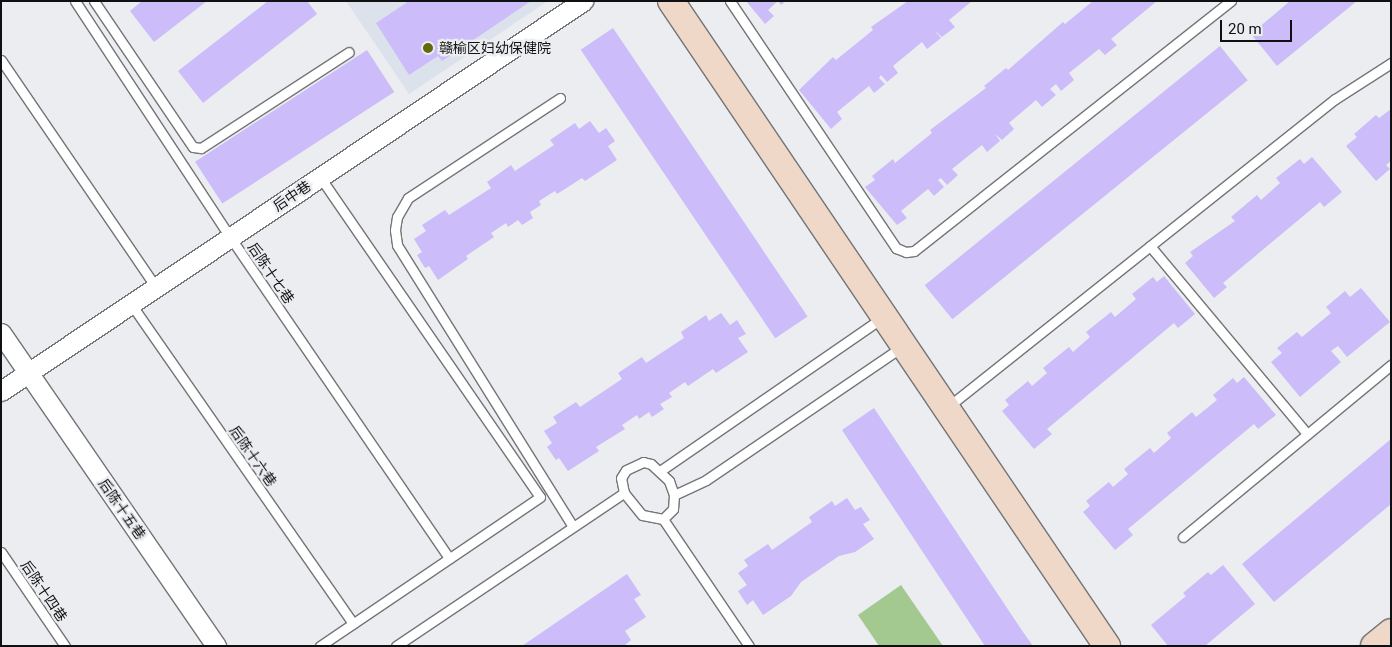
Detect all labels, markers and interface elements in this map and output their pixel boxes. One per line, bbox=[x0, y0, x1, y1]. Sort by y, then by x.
scale bar bbox=[1222, 10, 1294, 42]
text: 20 m bbox=[1228, 20, 1262, 38]
place label: 赣榆区妇幼保健院 bbox=[439, 40, 551, 56]
marker: 赣榆区妇幼保健院 bbox=[421, 41, 435, 55]
street label: 后中巷 bbox=[270, 177, 314, 215]
street label: 后陈十七巷 bbox=[244, 239, 298, 307]
street label: 后陈十六巷 bbox=[226, 423, 280, 489]
street label: 后陈十五巷 bbox=[95, 476, 149, 542]
street label: 后陈十四巷 bbox=[17, 557, 71, 625]

